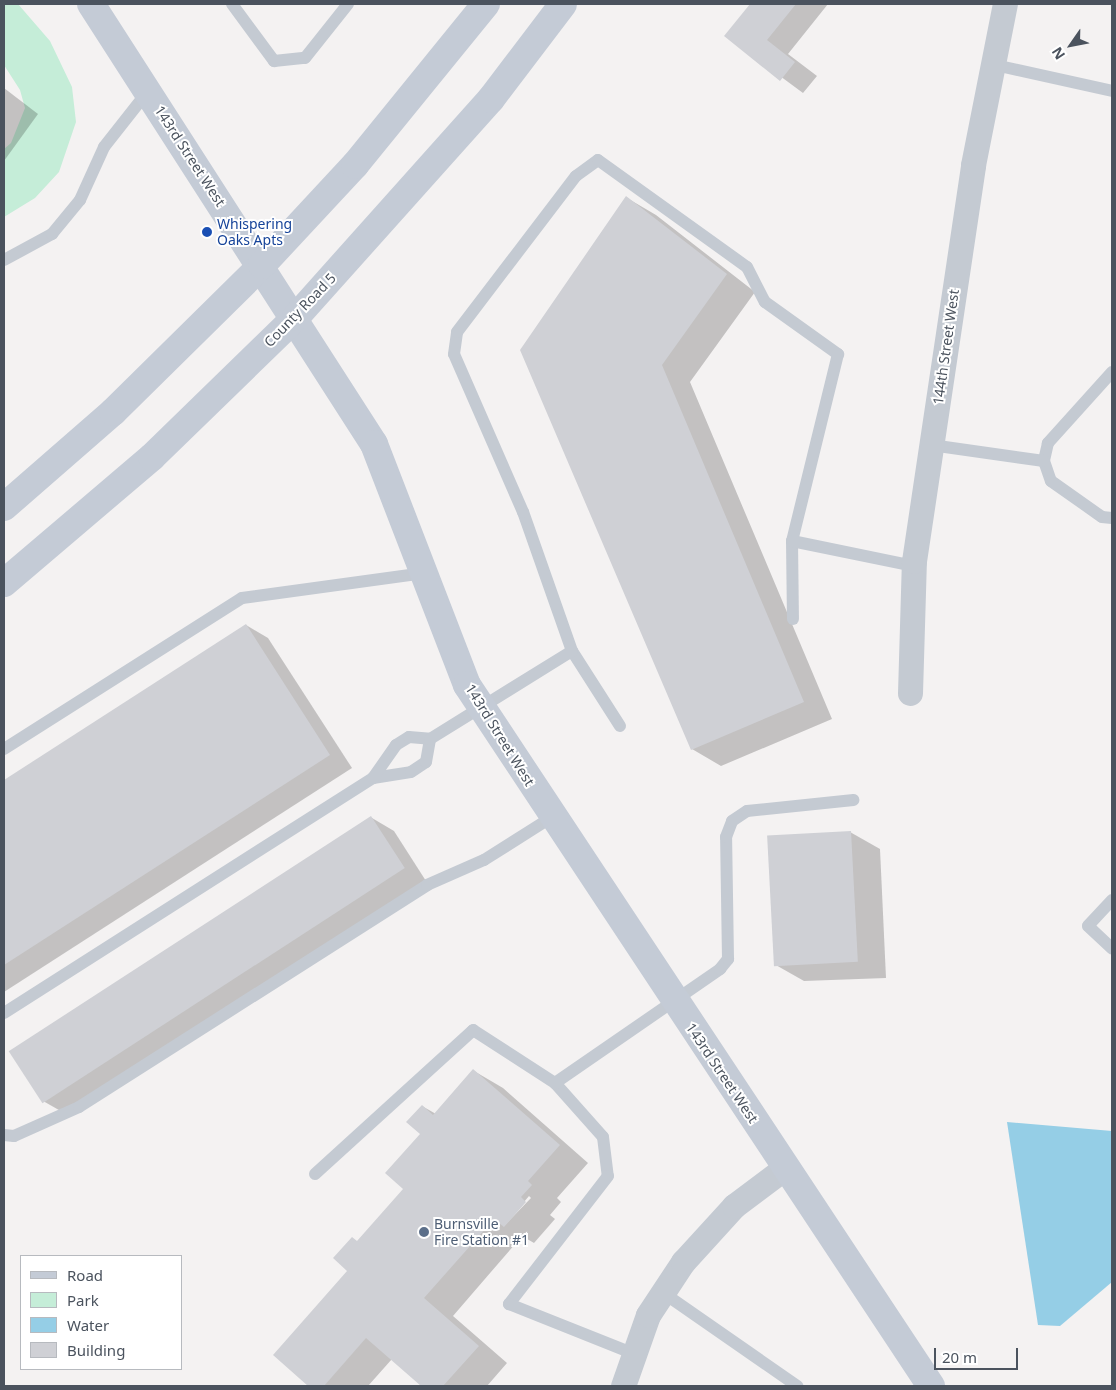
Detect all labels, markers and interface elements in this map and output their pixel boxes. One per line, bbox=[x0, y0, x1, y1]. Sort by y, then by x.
north arrow bbox=[1046, 20, 1096, 70]
text: N bbox=[1047, 43, 1069, 63]
street label: 143rd Street West bbox=[151, 102, 229, 210]
place label: Whispering Oaks Apts bbox=[217, 216, 292, 248]
marker: Whispering Oaks Apts bbox=[201, 226, 213, 238]
street label: County Road 5 bbox=[261, 270, 339, 350]
street label: 144th Street West bbox=[930, 288, 962, 406]
street label: 143rd Street West bbox=[462, 681, 538, 789]
street label: 143rd Street West bbox=[682, 1020, 762, 1126]
place label: Burnsville Fire Station #1 bbox=[434, 1216, 529, 1248]
marker: Burnsville Fire Station #1 bbox=[418, 1226, 430, 1238]
legend bbox=[20, 1255, 182, 1370]
text: Road bbox=[67, 1265, 103, 1285]
text: Park bbox=[67, 1290, 99, 1310]
text: Water bbox=[67, 1315, 109, 1335]
scale bar bbox=[936, 1338, 1020, 1370]
text: Building bbox=[67, 1340, 125, 1360]
text: 20 m bbox=[942, 1347, 977, 1367]

